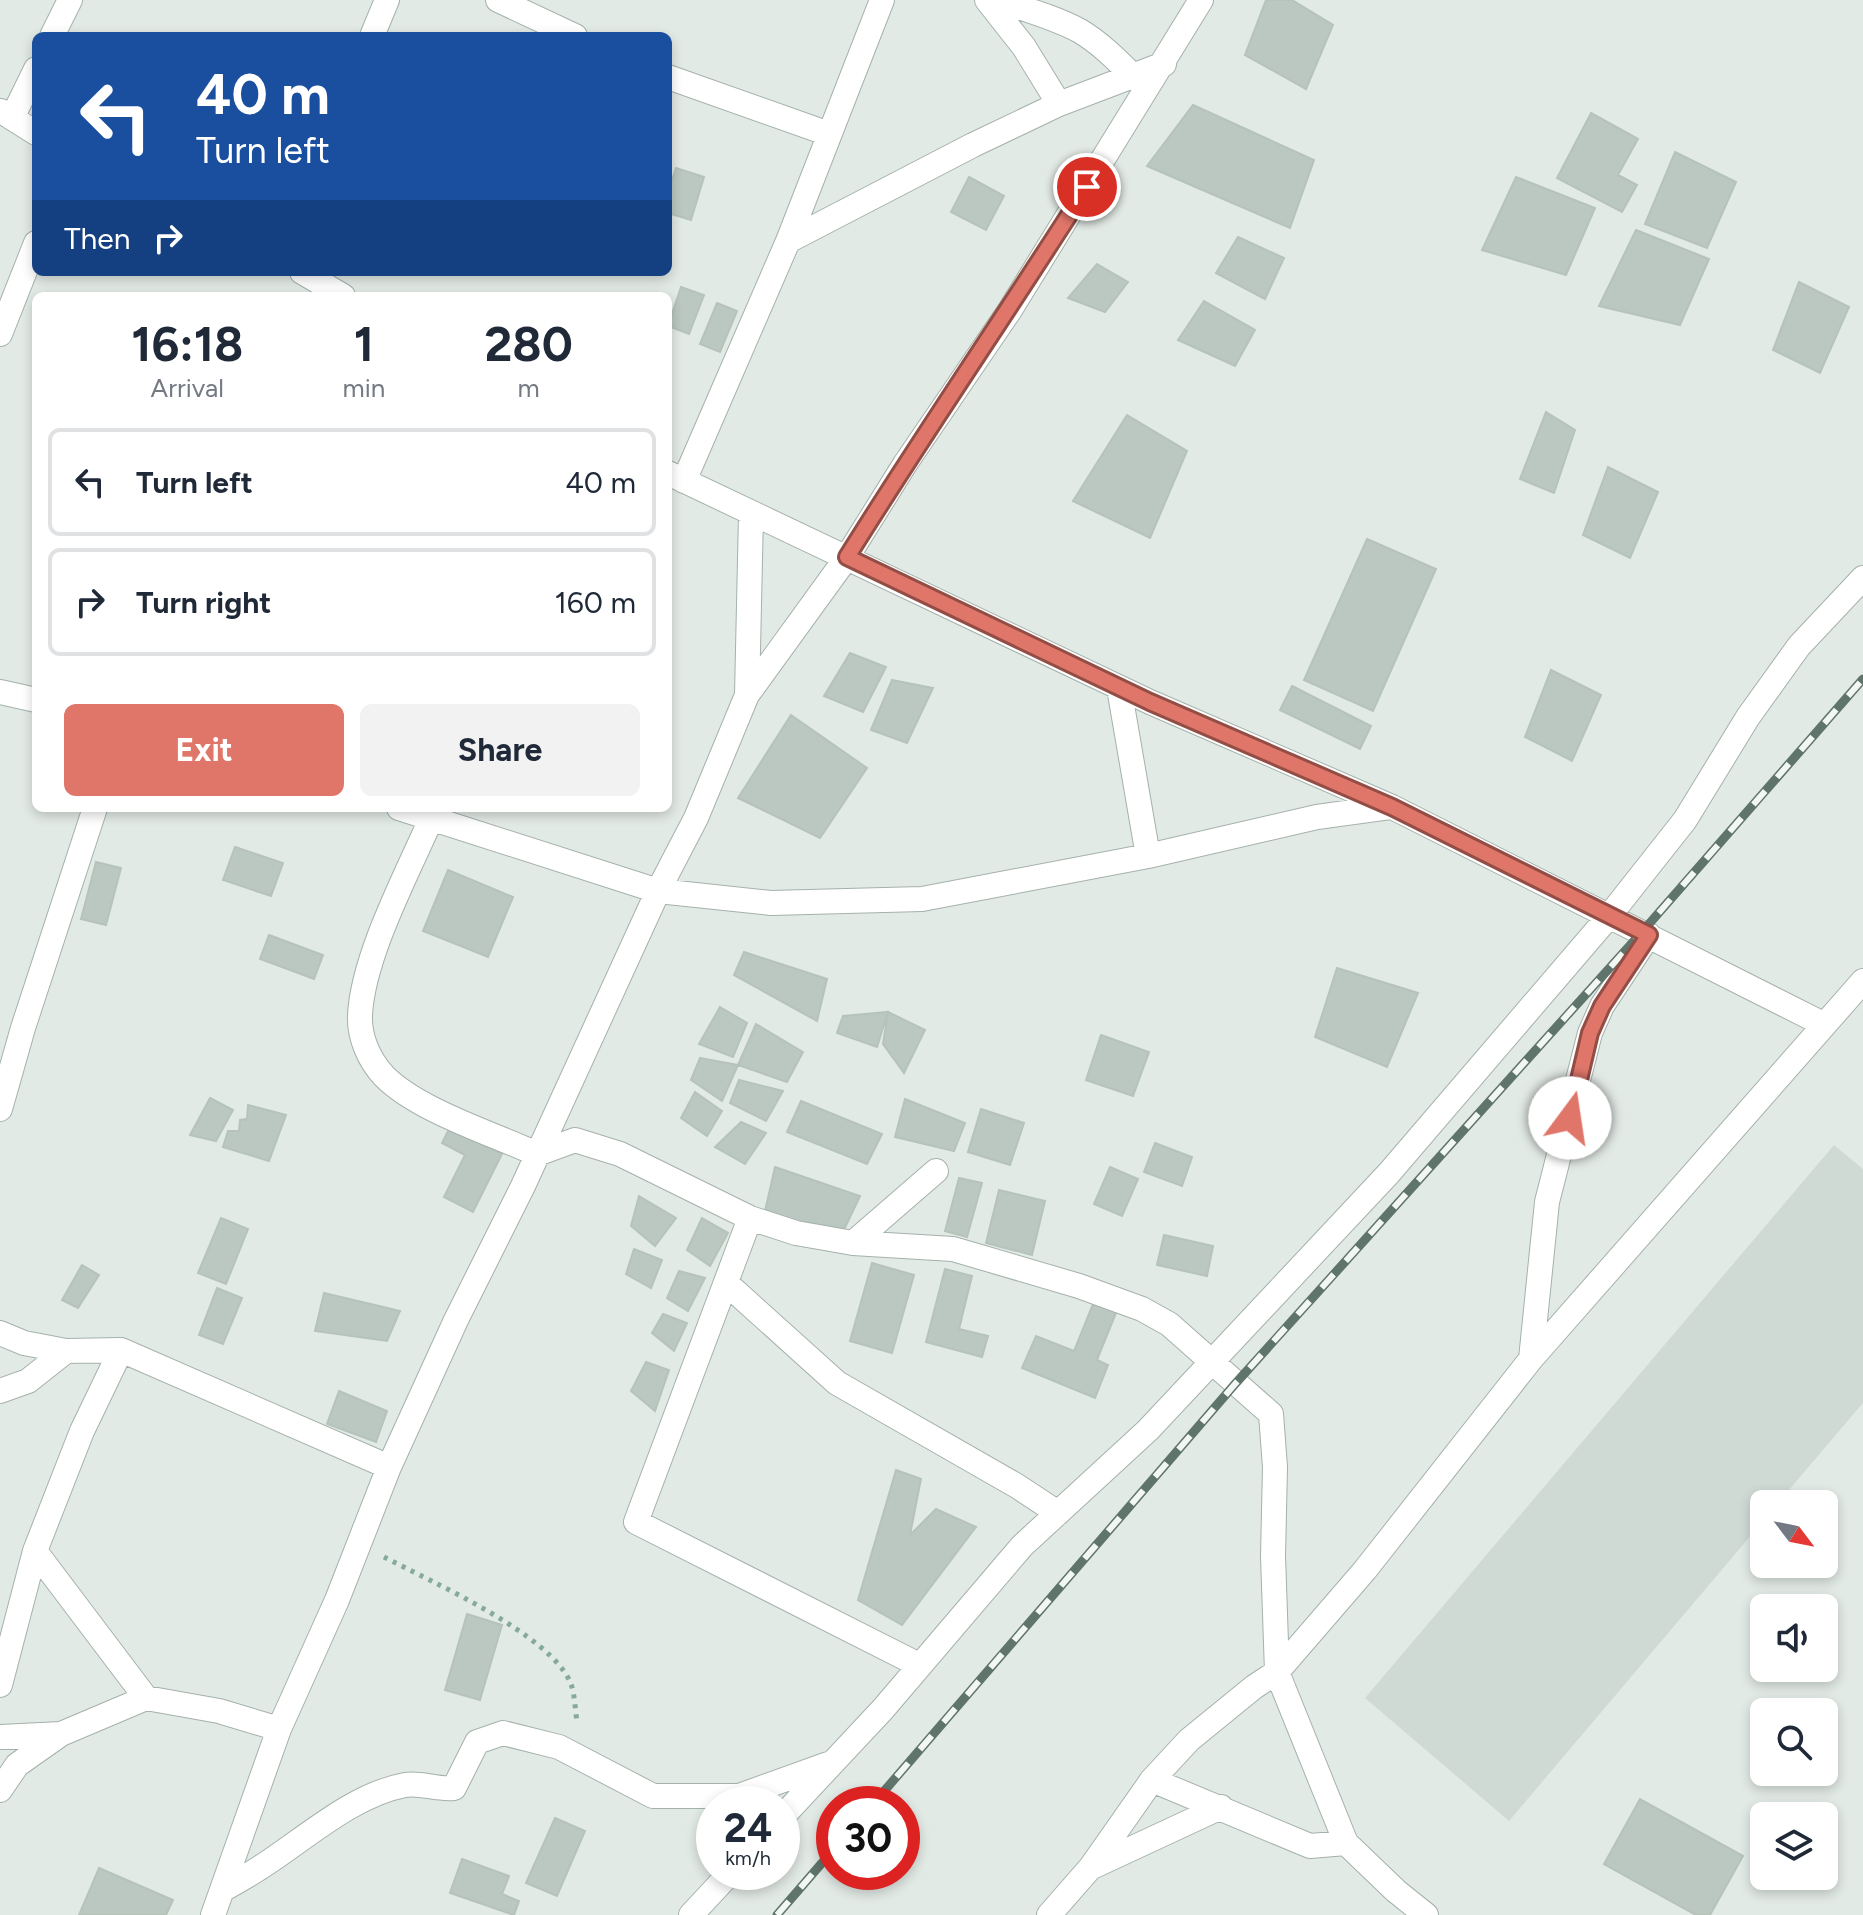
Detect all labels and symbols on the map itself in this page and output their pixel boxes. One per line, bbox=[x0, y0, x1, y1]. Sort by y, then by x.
pin bbox=[1053, 153, 1121, 221]
position arrow bbox=[1528, 1076, 1612, 1160]
north arrow bbox=[1750, 1490, 1838, 1578]
speed limit sign: 30 bbox=[816, 1786, 920, 1890]

